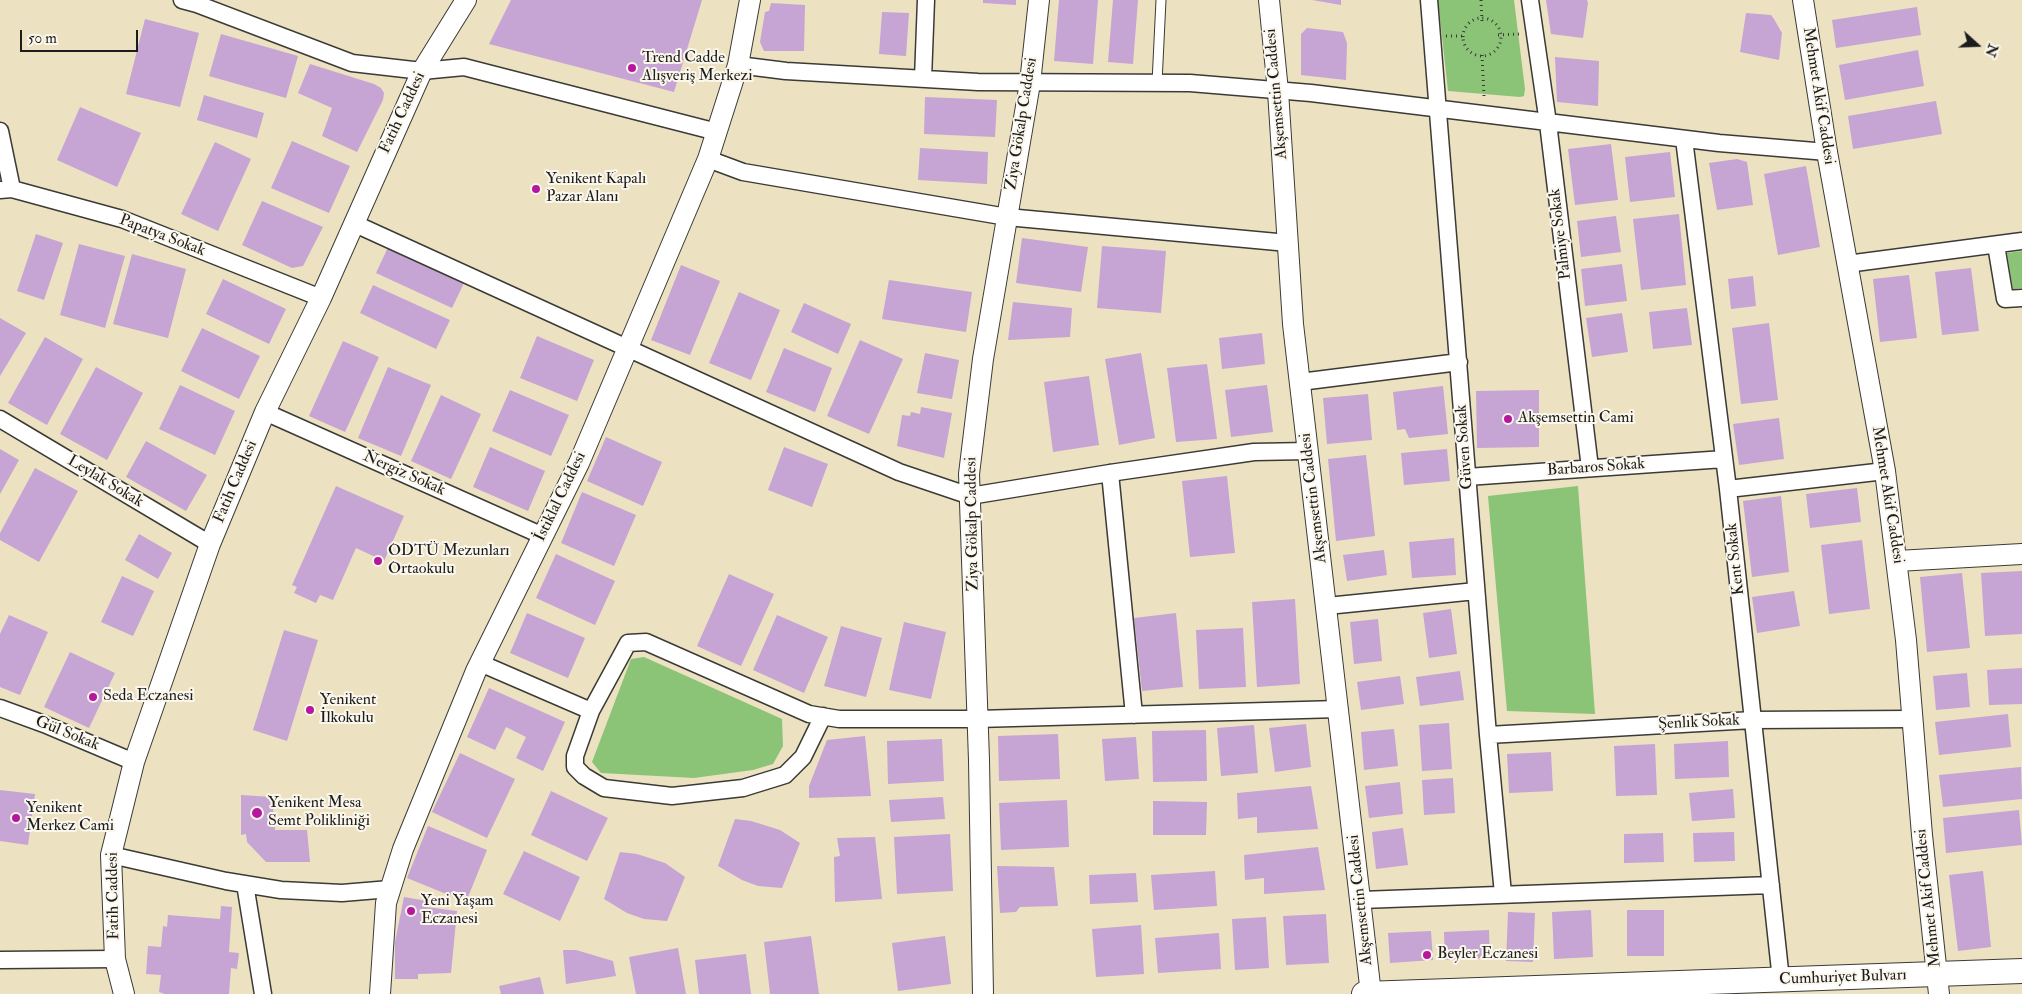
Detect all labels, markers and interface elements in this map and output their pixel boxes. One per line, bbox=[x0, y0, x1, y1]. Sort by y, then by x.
scale bar bbox=[22, 20, 140, 52]
north arrow bbox=[1952, 20, 2002, 70]
street label: Mehmet Akif Caddesi bbox=[1798, 26, 1838, 166]
street label: Akşemsettin Caddesi bbox=[1262, 28, 1292, 160]
text: 50 m bbox=[28, 29, 57, 48]
text: N bbox=[1981, 41, 2002, 59]
place label: Trend Cadde Alışveriş Merkezi bbox=[642, 49, 752, 87]
street label: Ziya Gökalp Caddesi bbox=[1002, 56, 1042, 192]
marker: Trend Cadde Alışveriş Merkezi bbox=[626, 62, 638, 74]
street label: Fatih Caddesi bbox=[376, 69, 430, 157]
place label: Yenikent Kapalı Pazar Alanı bbox=[546, 170, 646, 208]
marker: Yenikent Kapalı Pazar Alanı bbox=[530, 183, 542, 195]
street label: Palmiye Sokak bbox=[1546, 187, 1576, 281]
street label: Papatya Sokak bbox=[116, 211, 208, 261]
street label: Güven Sokak bbox=[1452, 404, 1478, 490]
place label: Akşemsettin Cami bbox=[1518, 409, 1634, 429]
marker: Akşemsettin Cami bbox=[1502, 413, 1514, 425]
street label: Mehmet Akif Caddesi bbox=[1867, 425, 1907, 565]
street label: Akşemsettin Caddesi bbox=[1296, 432, 1332, 564]
street label: Fatih Caddesi bbox=[210, 438, 262, 526]
street label: Nergiz Sokak bbox=[360, 447, 448, 501]
street label: İstiklal Caddesi bbox=[531, 449, 591, 545]
street label: Leylak Sokak bbox=[64, 452, 146, 512]
street label: Barbaros Sokak bbox=[1546, 455, 1646, 481]
street label: Ziya Gökalp Caddesi bbox=[962, 457, 984, 591]
street label: Kent Sokak bbox=[1723, 522, 1749, 596]
place label: ODTÜ Mezunları Ortaokulu bbox=[388, 542, 510, 580]
marker: ODTÜ Mezunları Ortaokulu bbox=[372, 555, 384, 567]
place label: Seda Eczanesi bbox=[103, 687, 193, 707]
marker: Seda Eczanesi bbox=[87, 691, 99, 703]
place label: Yenikent İlkokulu bbox=[320, 691, 376, 729]
marker: Yenikent İlkokulu bbox=[304, 704, 316, 716]
street label: Şenlik Sokak bbox=[1658, 711, 1740, 735]
street label: Gül Sokak bbox=[32, 712, 102, 756]
place label: Yenikent Mesa Semt Polikliniği bbox=[268, 794, 370, 832]
place label: Yenikent Merkez Cami bbox=[26, 799, 114, 837]
marker: Yenikent Mesa Semt Polikliniği bbox=[250, 806, 264, 820]
marker: Yenikent Merkez Cami bbox=[10, 812, 22, 824]
street label: Mehmet Akif Caddesi bbox=[1912, 828, 1946, 968]
street label: Akşemsettin Caddesi bbox=[1345, 834, 1377, 966]
street label: Fatih Caddesi bbox=[104, 852, 124, 940]
place label: Yeni Yaşam Eczanesi bbox=[421, 892, 494, 930]
marker: Yeni Yaşam Eczanesi bbox=[405, 905, 417, 917]
place label: Beyler Eczanesi bbox=[1437, 945, 1538, 965]
marker: Beyler Eczanesi bbox=[1421, 949, 1433, 961]
street label: Cumhuriyet Bulvarı bbox=[1779, 966, 1907, 990]

